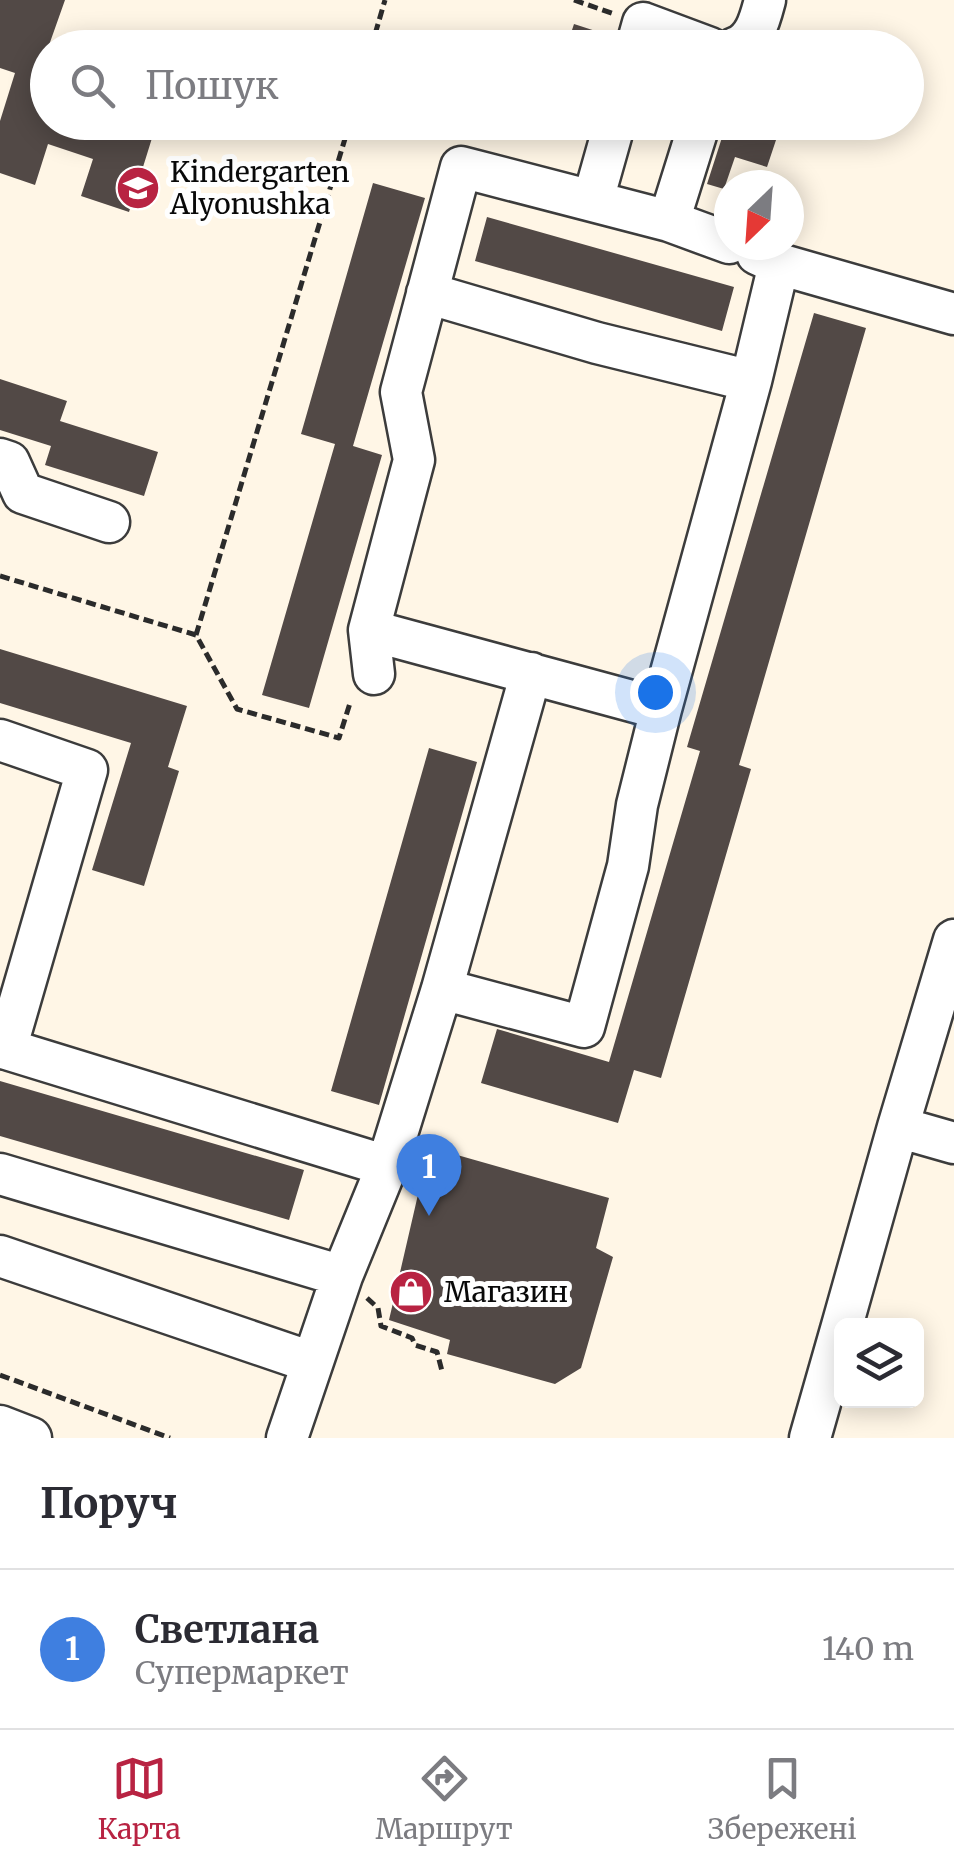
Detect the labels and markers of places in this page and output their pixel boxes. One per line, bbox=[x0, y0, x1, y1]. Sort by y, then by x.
place label: Kindergarten Alyonushka bbox=[169, 154, 350, 222]
school or university icon: Kindergarten Alyonushka bbox=[115, 165, 161, 211]
pin: 1 bbox=[396, 1134, 462, 1216]
shop icon: Магазин bbox=[388, 1269, 434, 1315]
place label: Магазин bbox=[444, 1274, 568, 1310]

